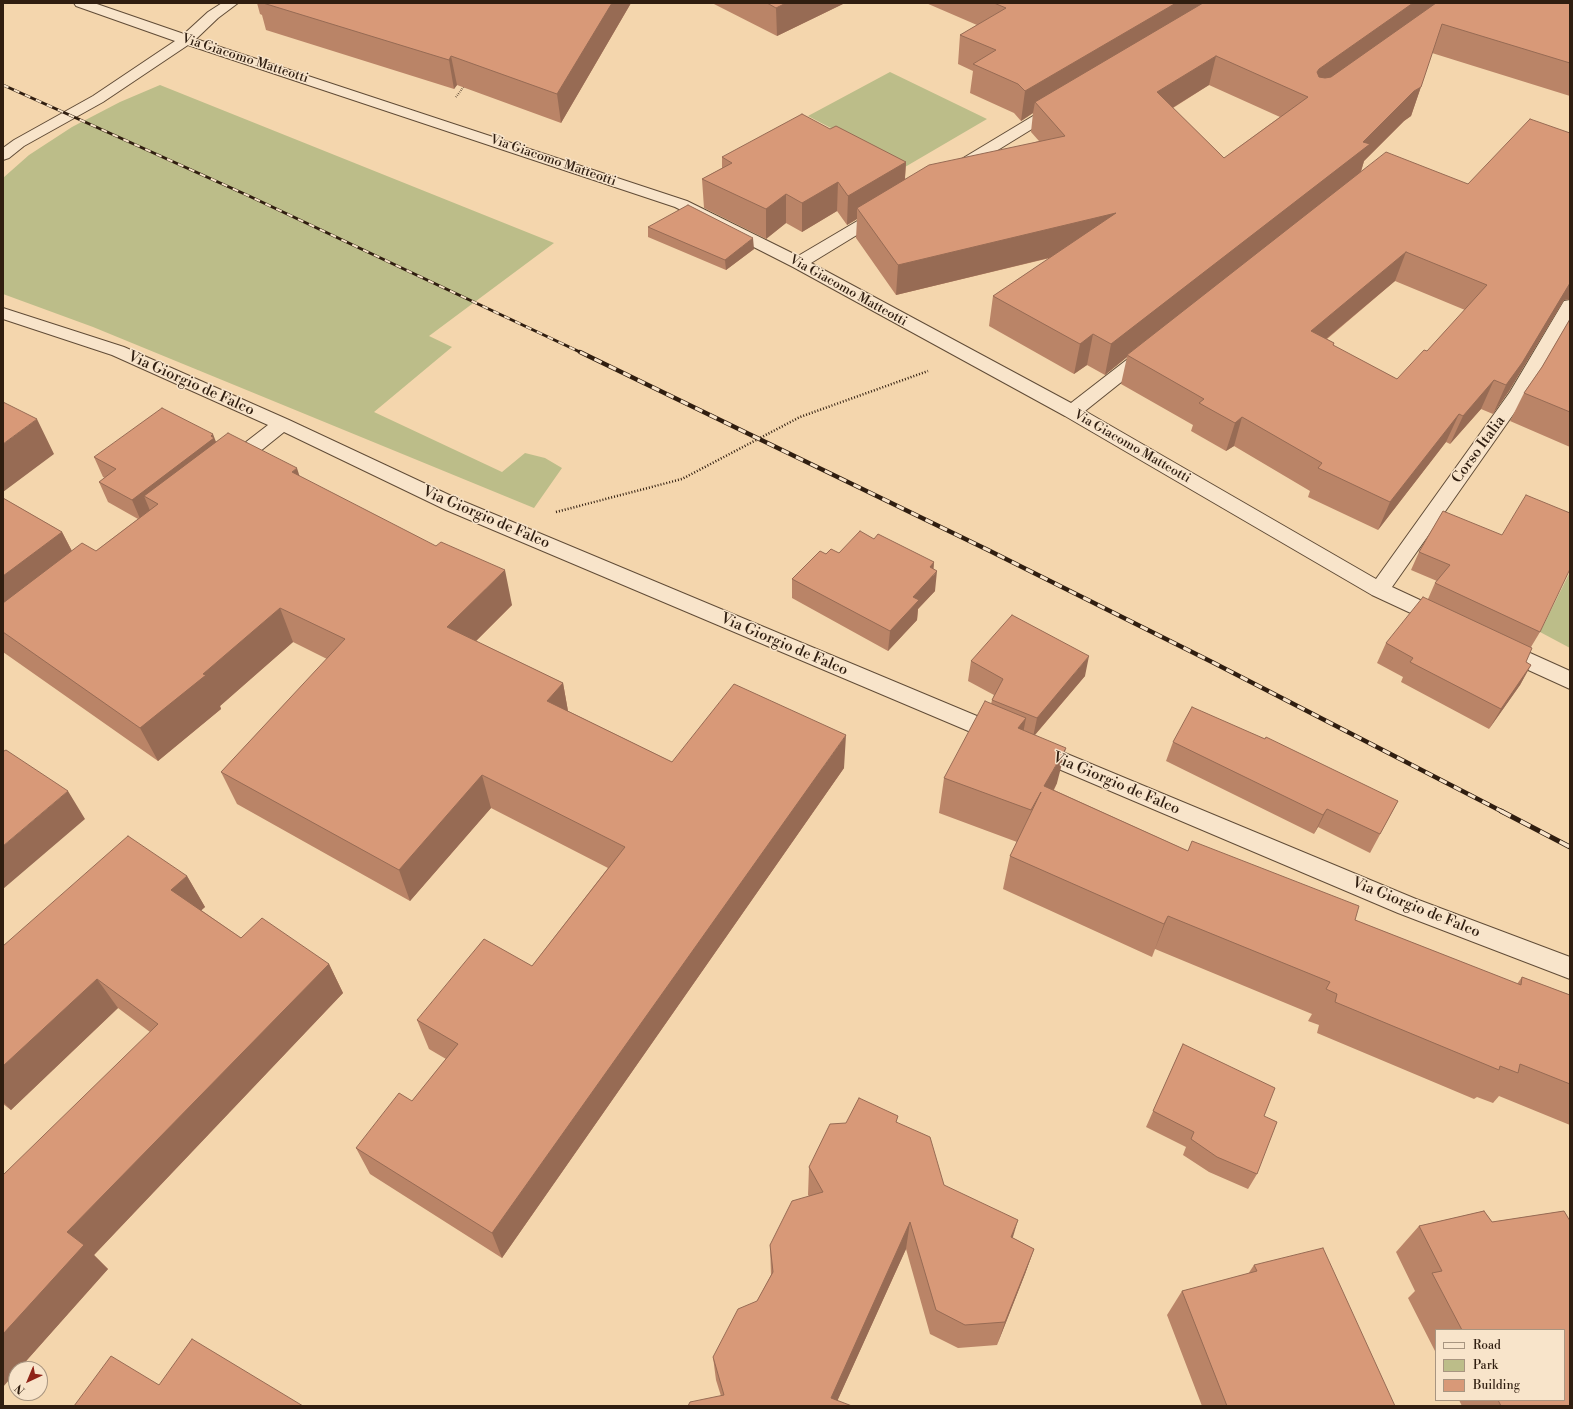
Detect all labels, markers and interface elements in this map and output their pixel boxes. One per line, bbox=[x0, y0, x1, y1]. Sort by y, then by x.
street label: Via Giacomo Matteotti bbox=[180, 31, 310, 87]
street label: Via Giacomo Matteotti bbox=[488, 132, 618, 190]
street label: Via Giacomo Matteotti bbox=[786, 252, 910, 330]
street label: Via Giorgio de Falco bbox=[125, 348, 257, 420]
street label: Via Giacomo Matteotti bbox=[1071, 407, 1193, 487]
street label: Corso Italia bbox=[1448, 413, 1510, 487]
street label: Via Giorgio de Falco bbox=[420, 483, 552, 553]
street label: Via Giorgio de Falco bbox=[718, 610, 850, 680]
street label: Via Giorgio de Falco bbox=[1050, 749, 1182, 819]
street label: Via Giorgio de Falco bbox=[1349, 874, 1483, 942]
legend bbox=[1435, 1329, 1565, 1401]
text: Road bbox=[1473, 1338, 1501, 1353]
text: Park bbox=[1473, 1358, 1498, 1373]
north arrow bbox=[8, 1361, 48, 1401]
text: Building bbox=[1473, 1378, 1520, 1393]
text: N bbox=[12, 1381, 28, 1397]

